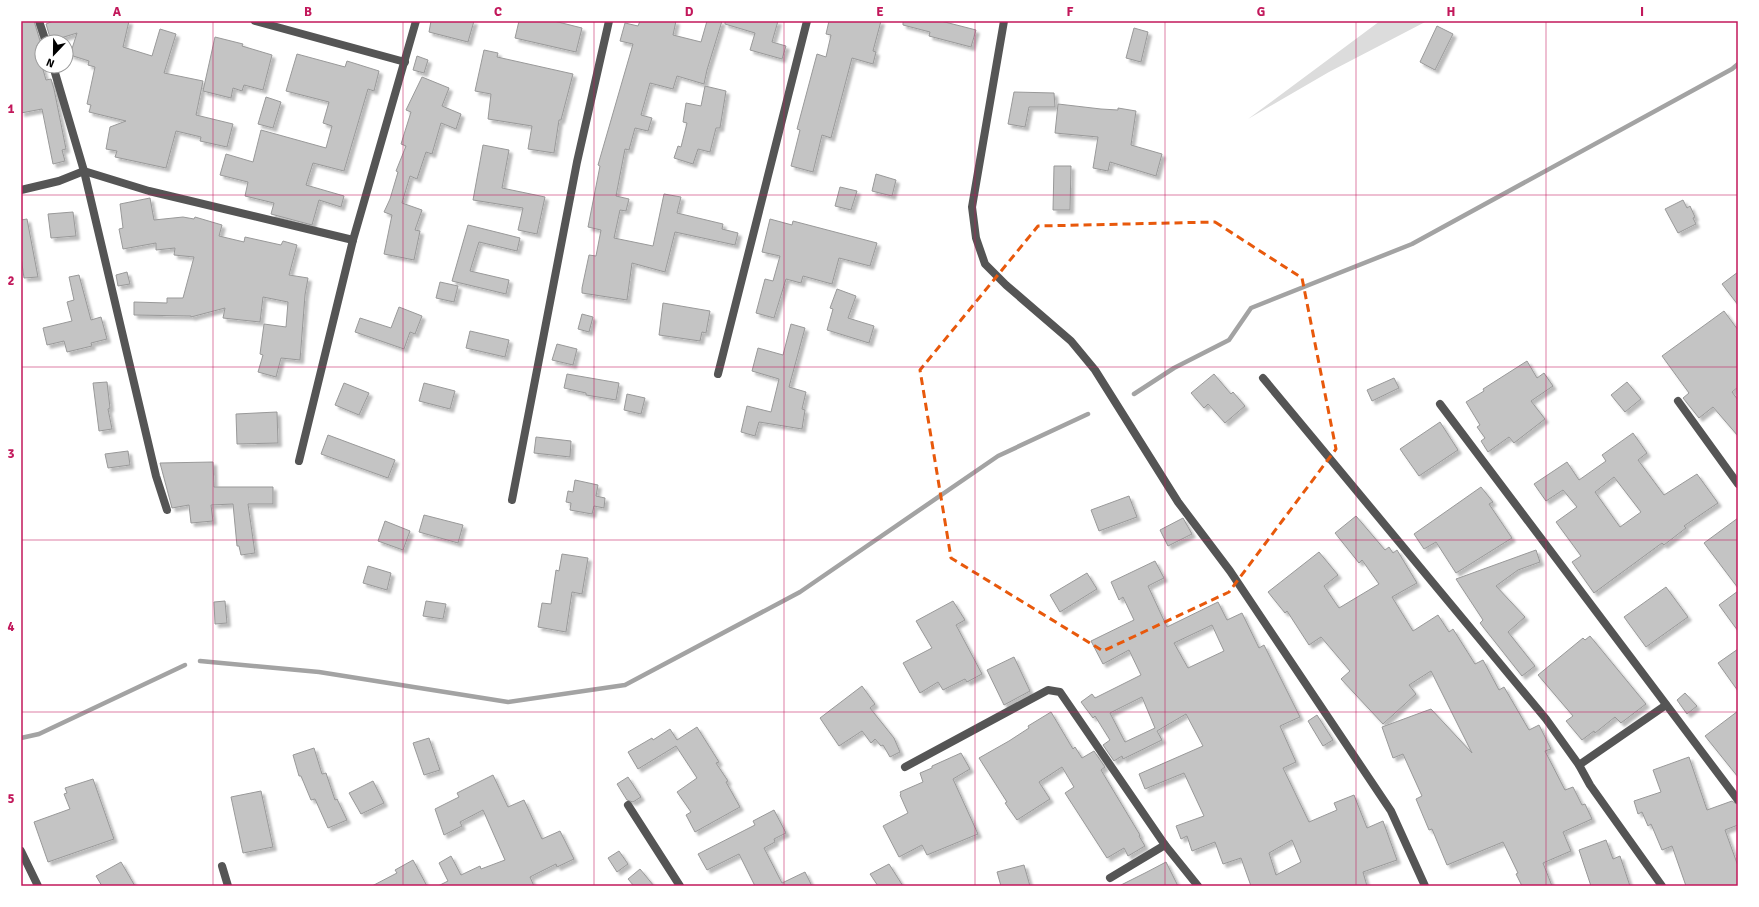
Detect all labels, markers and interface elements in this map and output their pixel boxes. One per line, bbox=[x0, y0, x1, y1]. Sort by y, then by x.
text: A bbox=[113, 4, 122, 20]
text: B bbox=[304, 4, 312, 20]
text: C bbox=[494, 4, 502, 20]
text: D bbox=[685, 4, 694, 20]
text: E bbox=[876, 4, 884, 20]
text: F bbox=[1067, 4, 1074, 20]
text: G bbox=[1257, 4, 1265, 20]
text: H bbox=[1447, 4, 1455, 20]
text: I bbox=[1640, 4, 1644, 20]
north arrow bbox=[34, 34, 74, 74]
text: N bbox=[44, 55, 56, 70]
text: 1 bbox=[7, 101, 15, 117]
text: 2 bbox=[7, 273, 15, 289]
text: 3 bbox=[7, 446, 15, 462]
text: 4 bbox=[7, 619, 15, 635]
text: 5 bbox=[7, 791, 15, 807]

